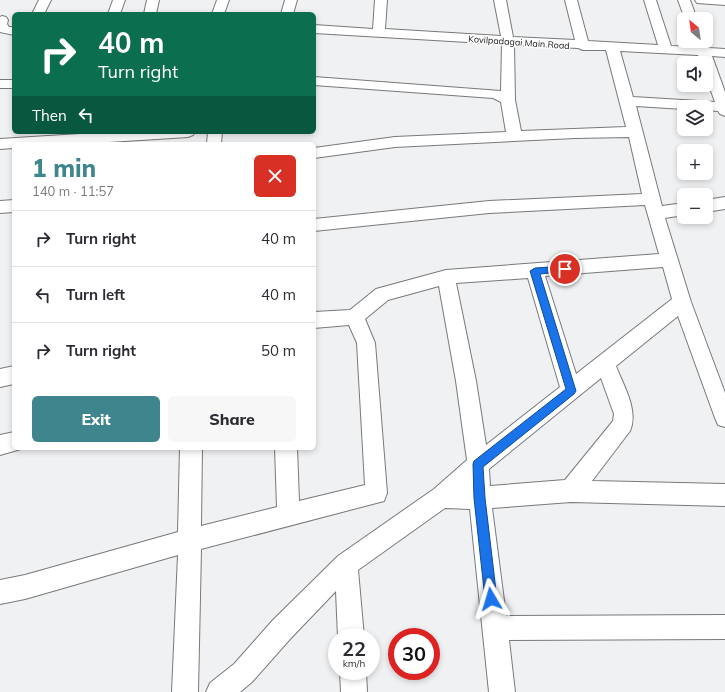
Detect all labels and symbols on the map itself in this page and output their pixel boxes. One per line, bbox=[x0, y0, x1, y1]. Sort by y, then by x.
north arrow bbox=[677, 12, 713, 48]
street label: Kovilpadagai Main Road bbox=[468, 33, 570, 51]
pin bbox=[548, 252, 582, 286]
position arrow bbox=[470, 578, 512, 620]
speed limit sign: 30 bbox=[388, 628, 440, 680]

